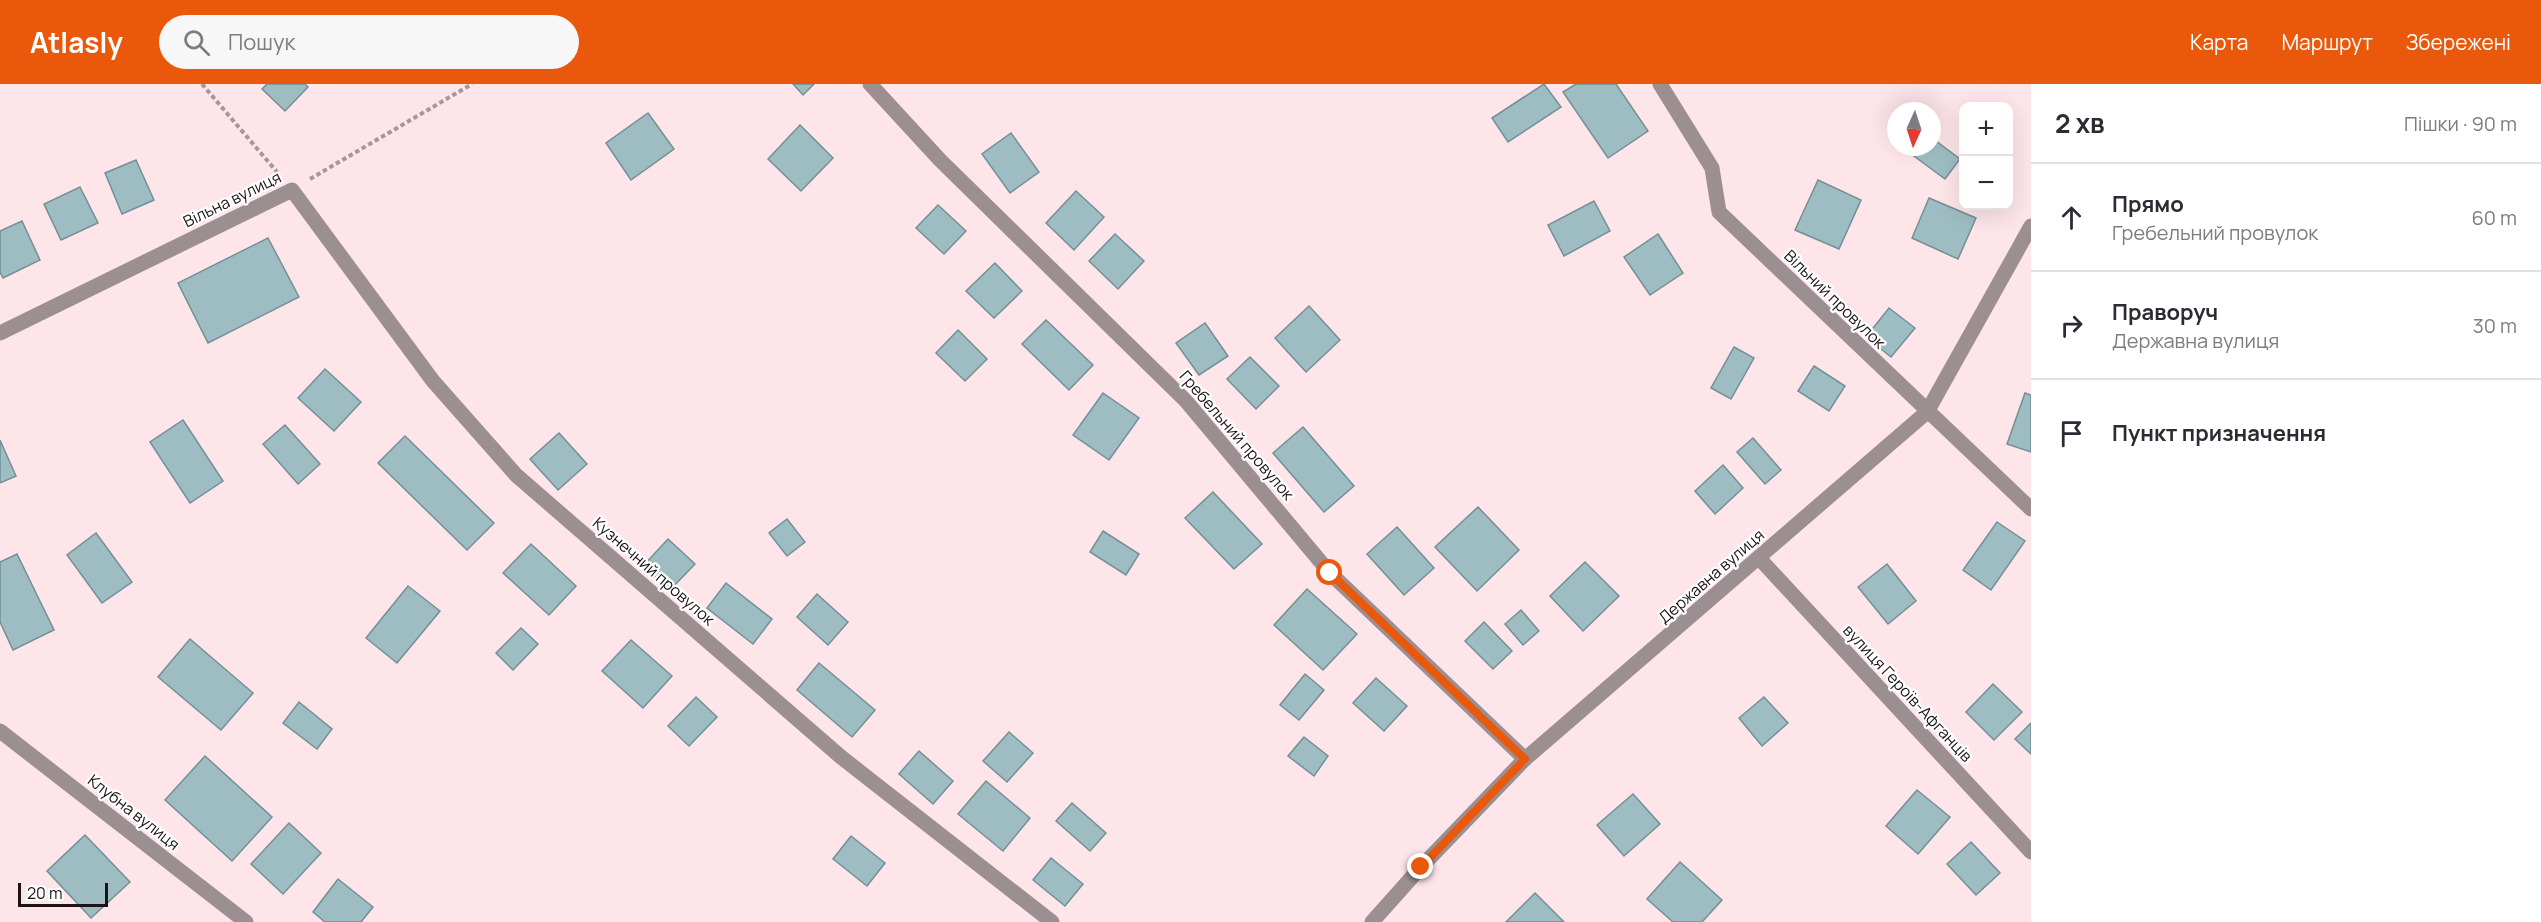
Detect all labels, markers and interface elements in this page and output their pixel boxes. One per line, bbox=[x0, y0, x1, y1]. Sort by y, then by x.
search box bbox=[159, 15, 579, 69]
text: Atlasly bbox=[30, 23, 123, 61]
icon: search bbox=[180, 26, 213, 59]
text: Пошук bbox=[228, 27, 295, 57]
text: Карта bbox=[2190, 28, 2248, 56]
text: Маршрут bbox=[2281, 28, 2373, 56]
text: Збережені bbox=[2406, 28, 2511, 56]
north arrow bbox=[1887, 102, 1941, 156]
map controls bbox=[1959, 102, 2013, 210]
button: + bbox=[1959, 102, 2013, 156]
text: 2 хв bbox=[2055, 105, 2105, 141]
text: Пішки · 90 m bbox=[2404, 110, 2517, 137]
button: − bbox=[1959, 156, 2013, 210]
street label: Вільна вулиця bbox=[179, 166, 285, 232]
text: Прямо bbox=[2112, 189, 2184, 219]
icon: ahead bbox=[2055, 201, 2088, 234]
text: 60 m bbox=[2471, 204, 2517, 231]
text: Гребельний провулок bbox=[2112, 219, 2318, 246]
street label: Вільний провулок bbox=[1779, 245, 1891, 354]
text: Праворуч bbox=[2112, 297, 2218, 327]
icon: right bbox=[2055, 309, 2088, 342]
text: 30 m bbox=[2473, 312, 2517, 339]
text: Державна вулиця bbox=[2112, 327, 2279, 354]
street label: Гребельний провулок bbox=[1175, 366, 1300, 505]
icon: arrive bbox=[2055, 417, 2088, 450]
text: Пункт призначення bbox=[2112, 418, 2326, 448]
street label: Кузнечний провулок bbox=[588, 512, 721, 631]
street label: Державна вулиця bbox=[1653, 524, 1769, 628]
route start bbox=[1316, 559, 1342, 585]
street label: вулиця Героїв-Афганців bbox=[1838, 619, 1978, 767]
street label: Клубна вулиця bbox=[83, 769, 185, 855]
route end bbox=[1407, 853, 1433, 879]
scale bar bbox=[18, 880, 108, 908]
text: 20 m bbox=[27, 882, 63, 904]

